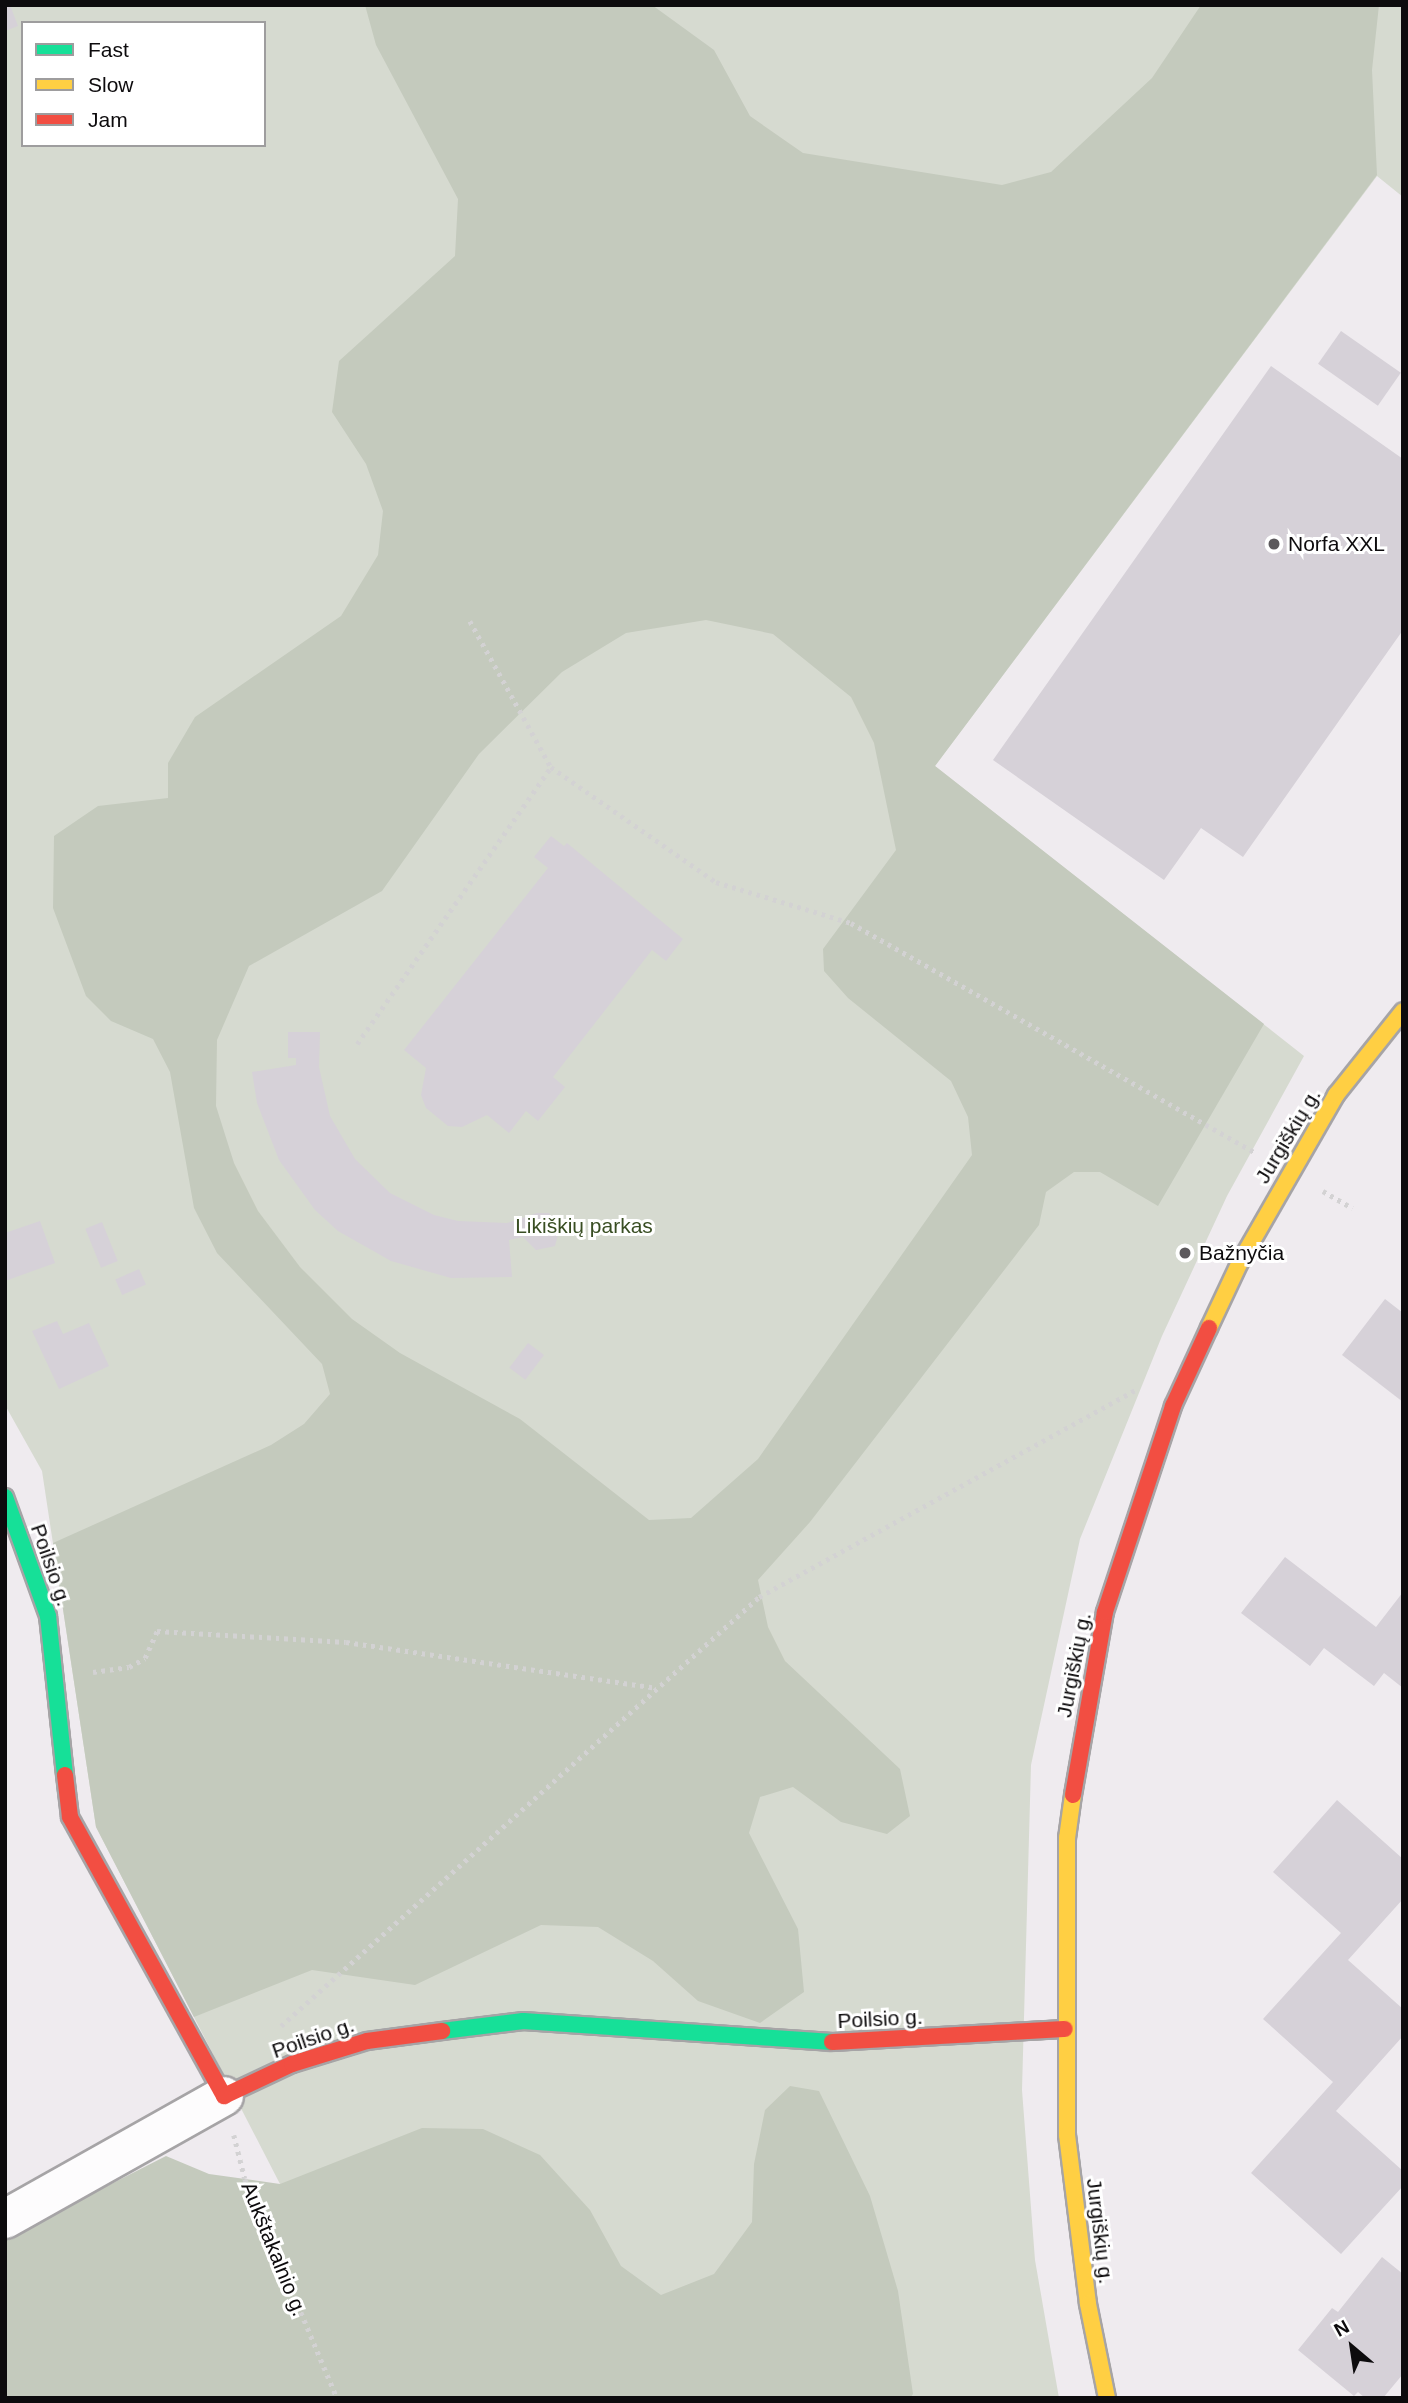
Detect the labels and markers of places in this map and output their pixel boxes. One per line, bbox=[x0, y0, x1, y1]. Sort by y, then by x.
place label: Norfa XXL bbox=[1288, 531, 1385, 557]
marker: Norfa XXL bbox=[1266, 536, 1282, 552]
place label: Bažnyčia bbox=[1199, 1240, 1284, 1266]
marker: Bažnyčia bbox=[1177, 1245, 1193, 1261]

